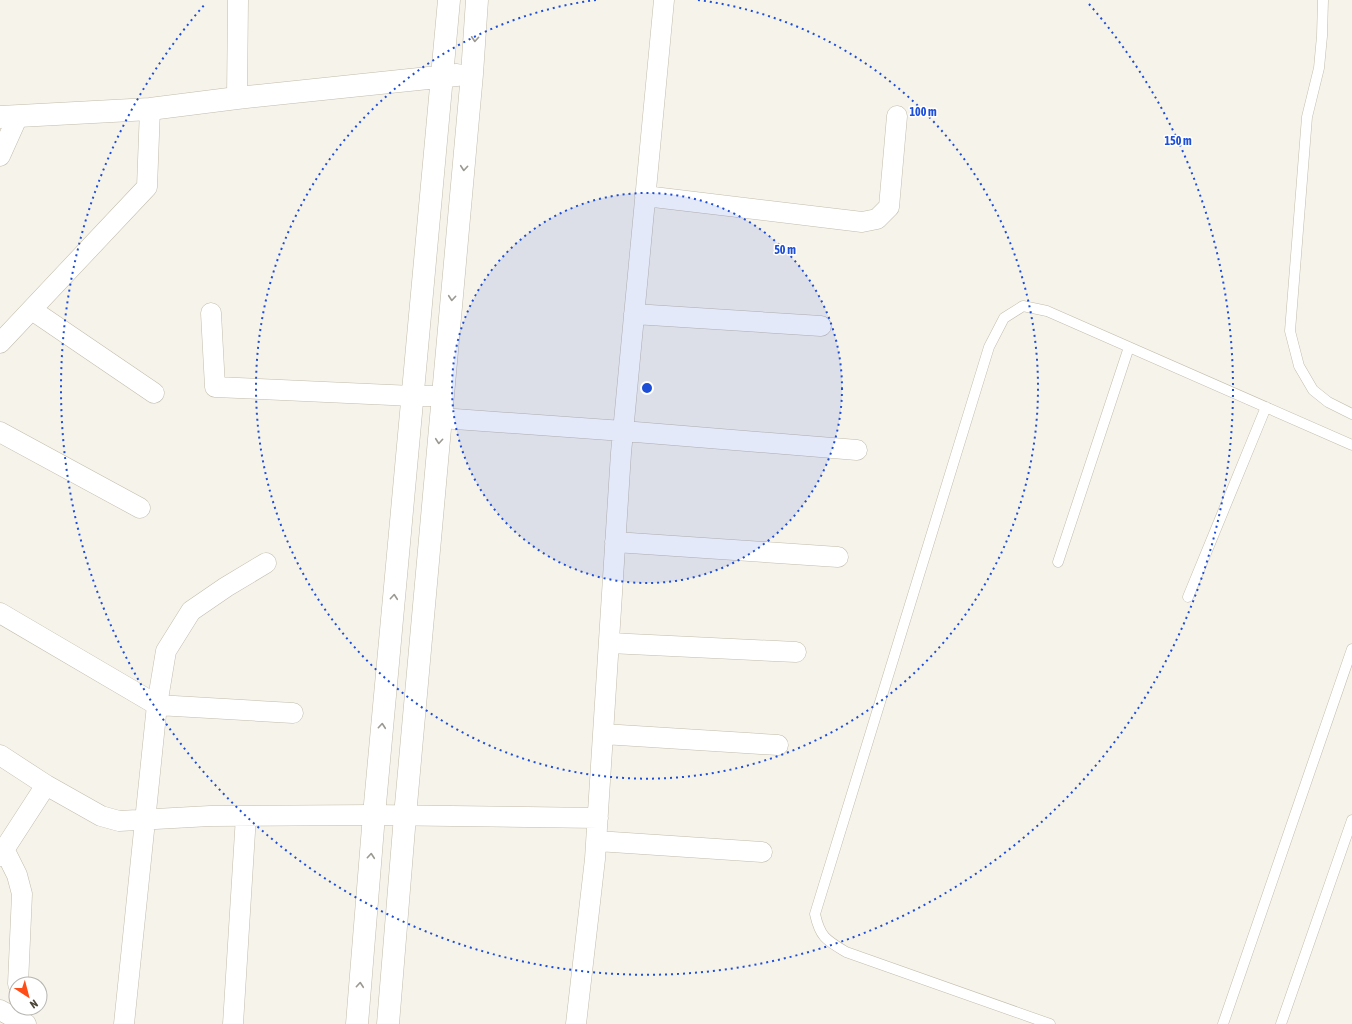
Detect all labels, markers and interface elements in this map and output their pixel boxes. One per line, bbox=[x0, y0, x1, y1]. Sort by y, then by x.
one-way arrow bbox=[470, 36, 479, 42]
text: 100 m bbox=[909, 105, 937, 119]
text: 150 m bbox=[1164, 134, 1192, 148]
one-way arrow bbox=[459, 165, 468, 171]
text: 50 m bbox=[774, 243, 796, 257]
one-way arrow bbox=[448, 295, 457, 301]
centre of rings bbox=[640, 381, 654, 395]
one-way arrow bbox=[434, 438, 443, 444]
one-way arrow bbox=[390, 594, 399, 600]
one-way arrow bbox=[378, 723, 387, 729]
one-way arrow bbox=[366, 853, 375, 859]
north arrow bbox=[8, 976, 48, 1016]
one-way arrow bbox=[355, 982, 364, 988]
text: N bbox=[28, 997, 40, 1011]

